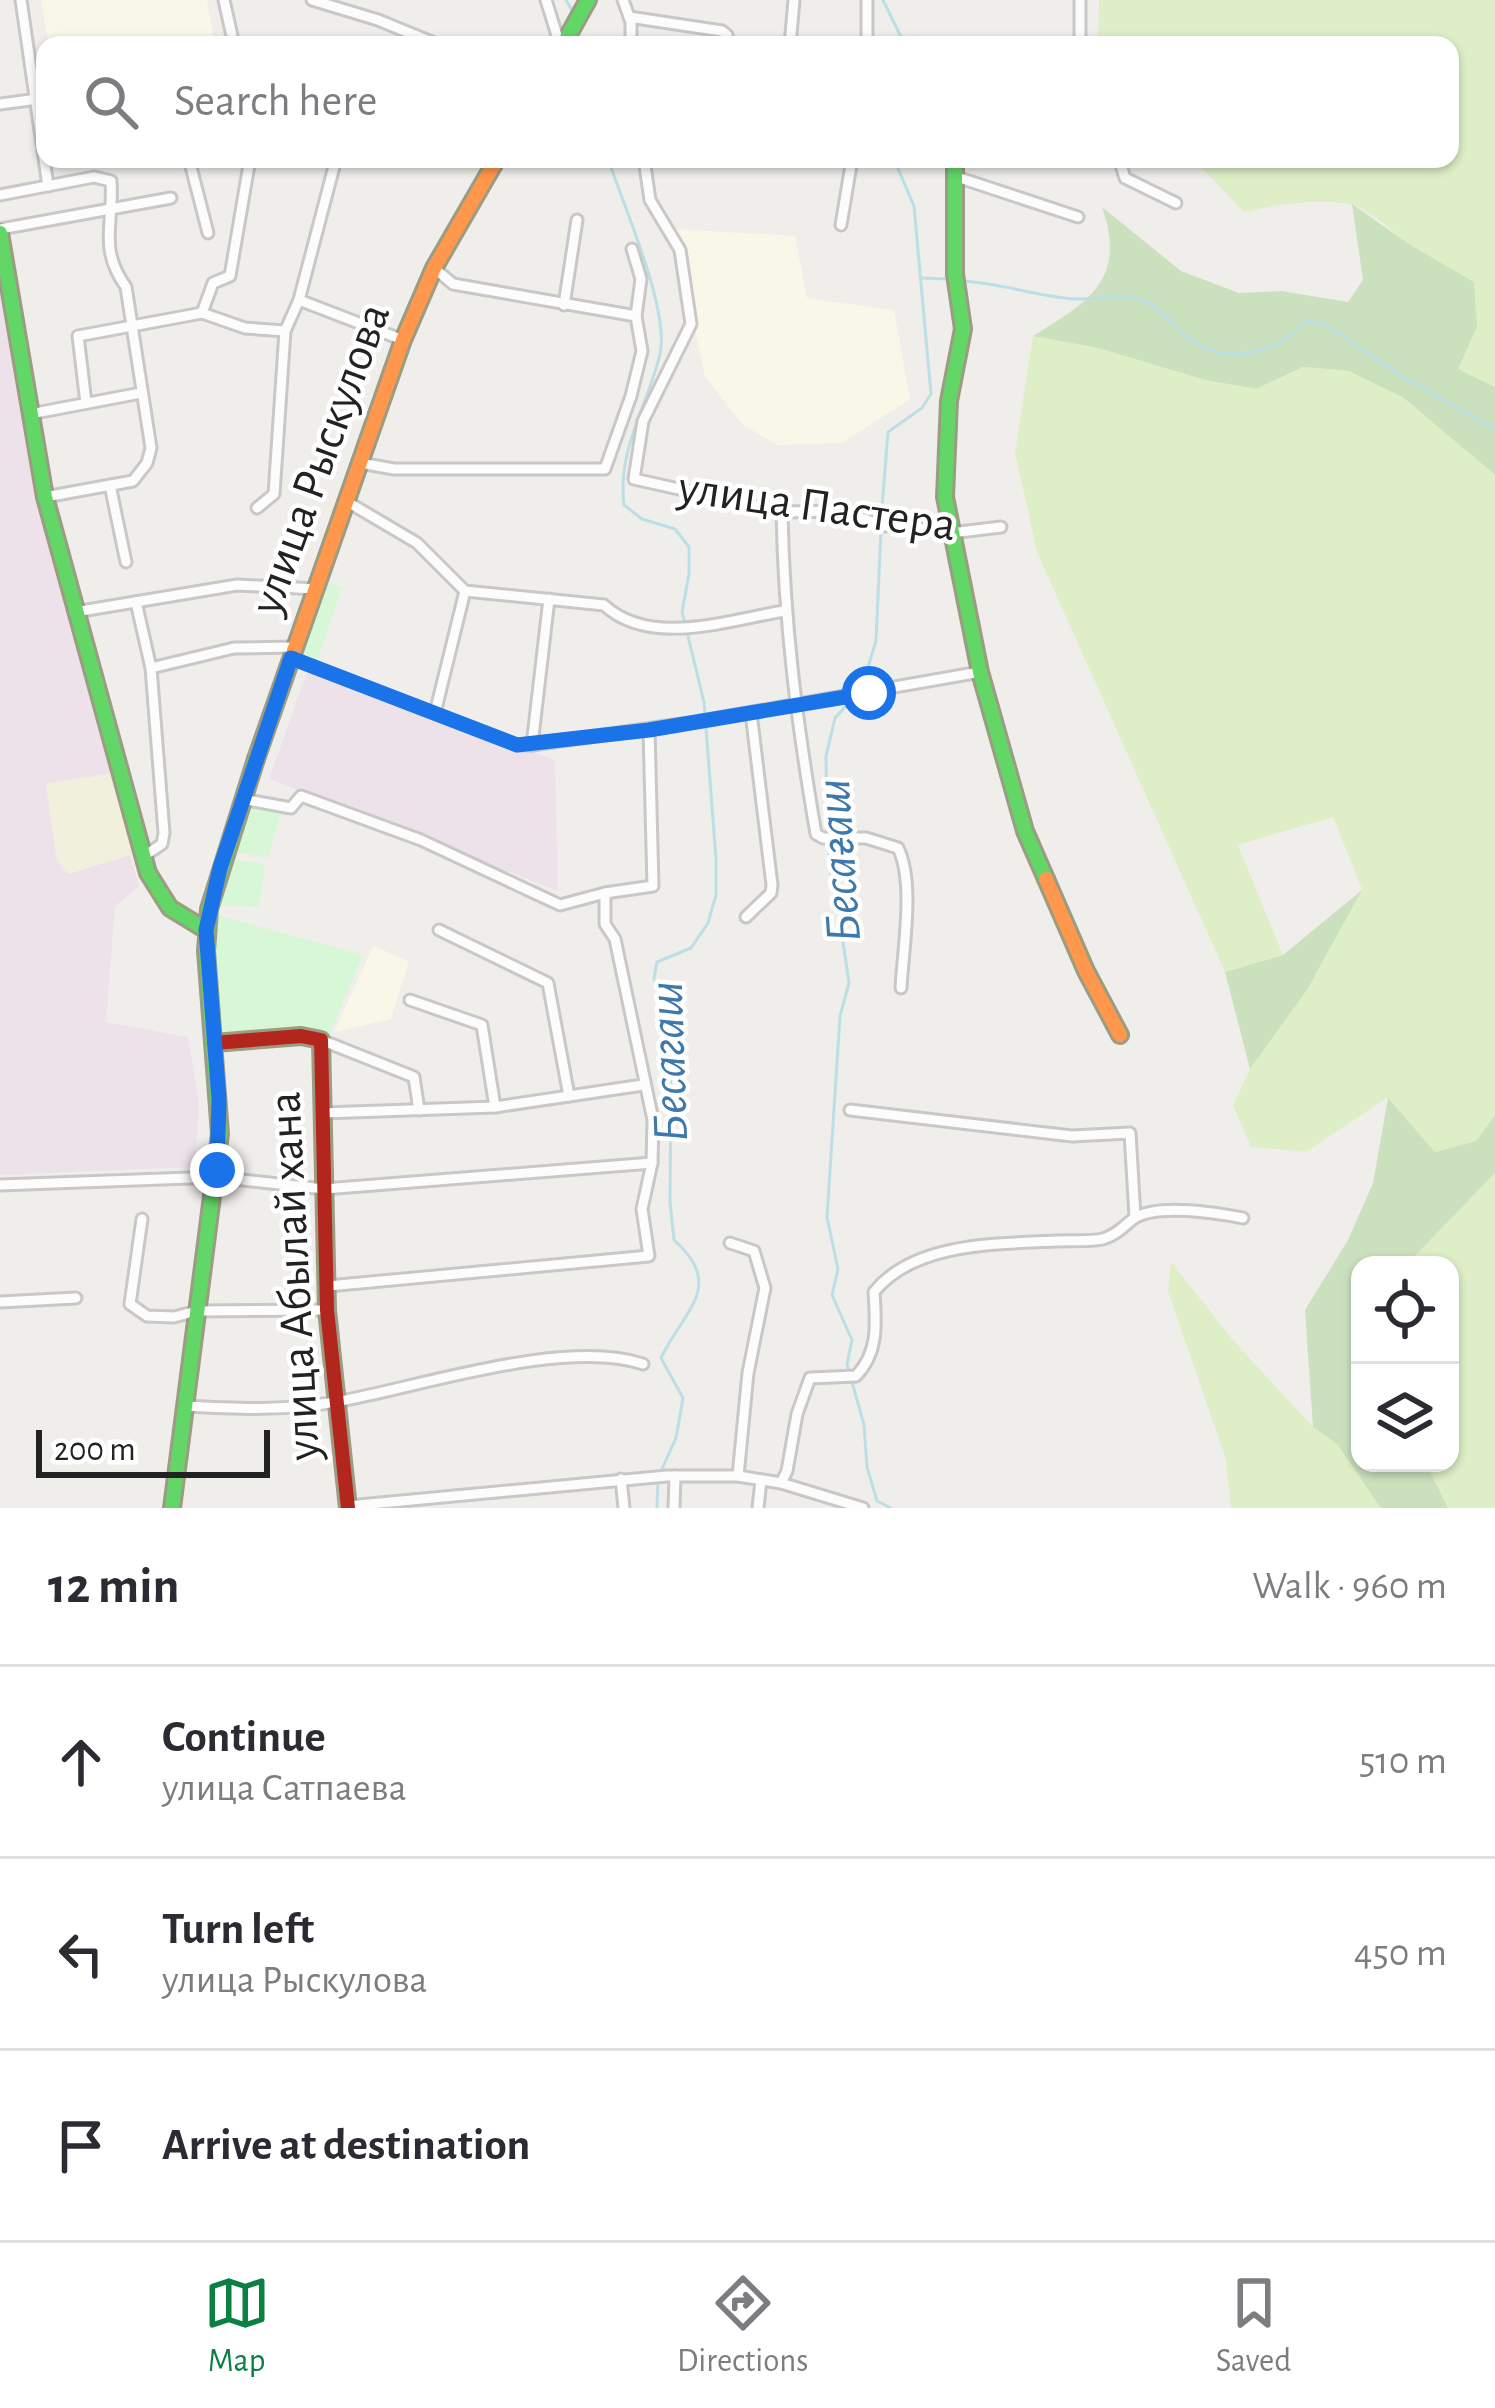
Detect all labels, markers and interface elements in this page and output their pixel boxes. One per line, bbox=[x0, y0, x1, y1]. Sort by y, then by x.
search box bbox=[36, 36, 1459, 168]
icon: search bbox=[78, 69, 144, 135]
text: Search here bbox=[174, 79, 377, 124]
street label: улица Рыскулова bbox=[242, 297, 399, 622]
street label: улица Пастера bbox=[674, 464, 959, 550]
route start bbox=[842, 666, 896, 720]
water label: Бесағаш bbox=[808, 777, 870, 945]
water label: Бесагаш bbox=[641, 980, 697, 1144]
street label: улица Абылай хана bbox=[261, 1090, 329, 1463]
route end bbox=[190, 1143, 244, 1197]
map controls bbox=[1351, 1256, 1459, 1472]
button: locate bbox=[1351, 1256, 1459, 1364]
button: layers bbox=[1351, 1364, 1459, 1472]
scale bar bbox=[36, 1424, 270, 1477]
text: 200 m bbox=[54, 1434, 136, 1467]
text: 12 min bbox=[48, 1561, 180, 1612]
text: Walk · 960 m bbox=[1252, 1567, 1447, 1606]
text: Continue bbox=[162, 1715, 326, 1760]
icon: ahead bbox=[48, 1729, 114, 1795]
text: 510 m bbox=[1359, 1742, 1447, 1781]
text: улица Сатпаева bbox=[162, 1769, 407, 1808]
text: Turn left bbox=[162, 1907, 314, 1952]
icon: left bbox=[48, 1921, 114, 1987]
text: 450 m bbox=[1354, 1934, 1447, 1973]
text: улица Рыскулова bbox=[162, 1961, 427, 2000]
icon: arrive bbox=[48, 2113, 114, 2179]
text: Arrive at destination bbox=[162, 2123, 530, 2168]
tab: Map bbox=[204, 2270, 270, 2382]
tab: Directions bbox=[677, 2270, 808, 2382]
tab: Saved bbox=[1216, 2270, 1291, 2382]

